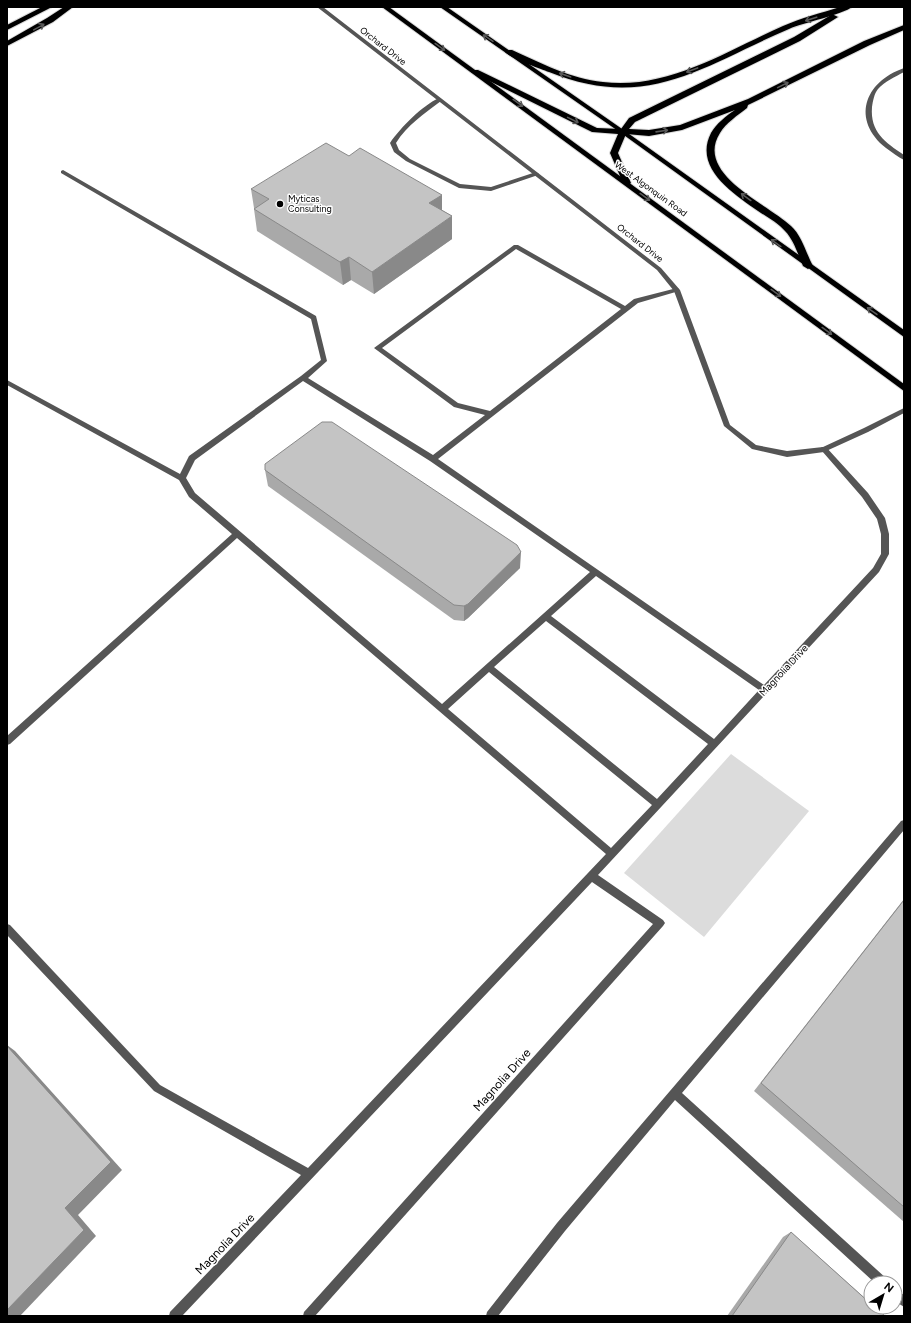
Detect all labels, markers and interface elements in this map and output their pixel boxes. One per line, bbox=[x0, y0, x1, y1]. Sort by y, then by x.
one-way arrow bbox=[805, 16, 818, 23]
one-way arrow bbox=[32, 22, 44, 30]
street label: Orchard Drive bbox=[358, 24, 409, 67]
one-way arrow bbox=[482, 34, 493, 42]
one-way arrow bbox=[434, 43, 445, 51]
one-way arrow bbox=[686, 67, 698, 75]
one-way arrow bbox=[560, 71, 572, 79]
one-way arrow bbox=[776, 81, 788, 88]
one-way arrow bbox=[512, 99, 523, 107]
one-way arrow bbox=[566, 117, 578, 124]
one-way arrow bbox=[655, 127, 668, 135]
street label: West Algonquin Road bbox=[613, 159, 690, 219]
one-way arrow bbox=[639, 192, 650, 201]
place label: Myticas Consulting bbox=[288, 193, 332, 214]
one-way arrow bbox=[740, 193, 751, 201]
marker: Myticas Consulting bbox=[275, 199, 285, 209]
street label: Orchard Drive bbox=[615, 221, 666, 264]
one-way arrow bbox=[771, 239, 782, 247]
one-way arrow bbox=[771, 289, 782, 298]
one-way arrow bbox=[867, 307, 878, 315]
one-way arrow bbox=[821, 327, 832, 335]
street label: Magnolia Drive bbox=[756, 641, 811, 699]
street label: Magnolia Drive bbox=[470, 1046, 534, 1114]
street label: Magnolia Drive bbox=[192, 1210, 258, 1277]
north arrow bbox=[863, 1275, 903, 1315]
text: N bbox=[881, 1280, 896, 1295]

